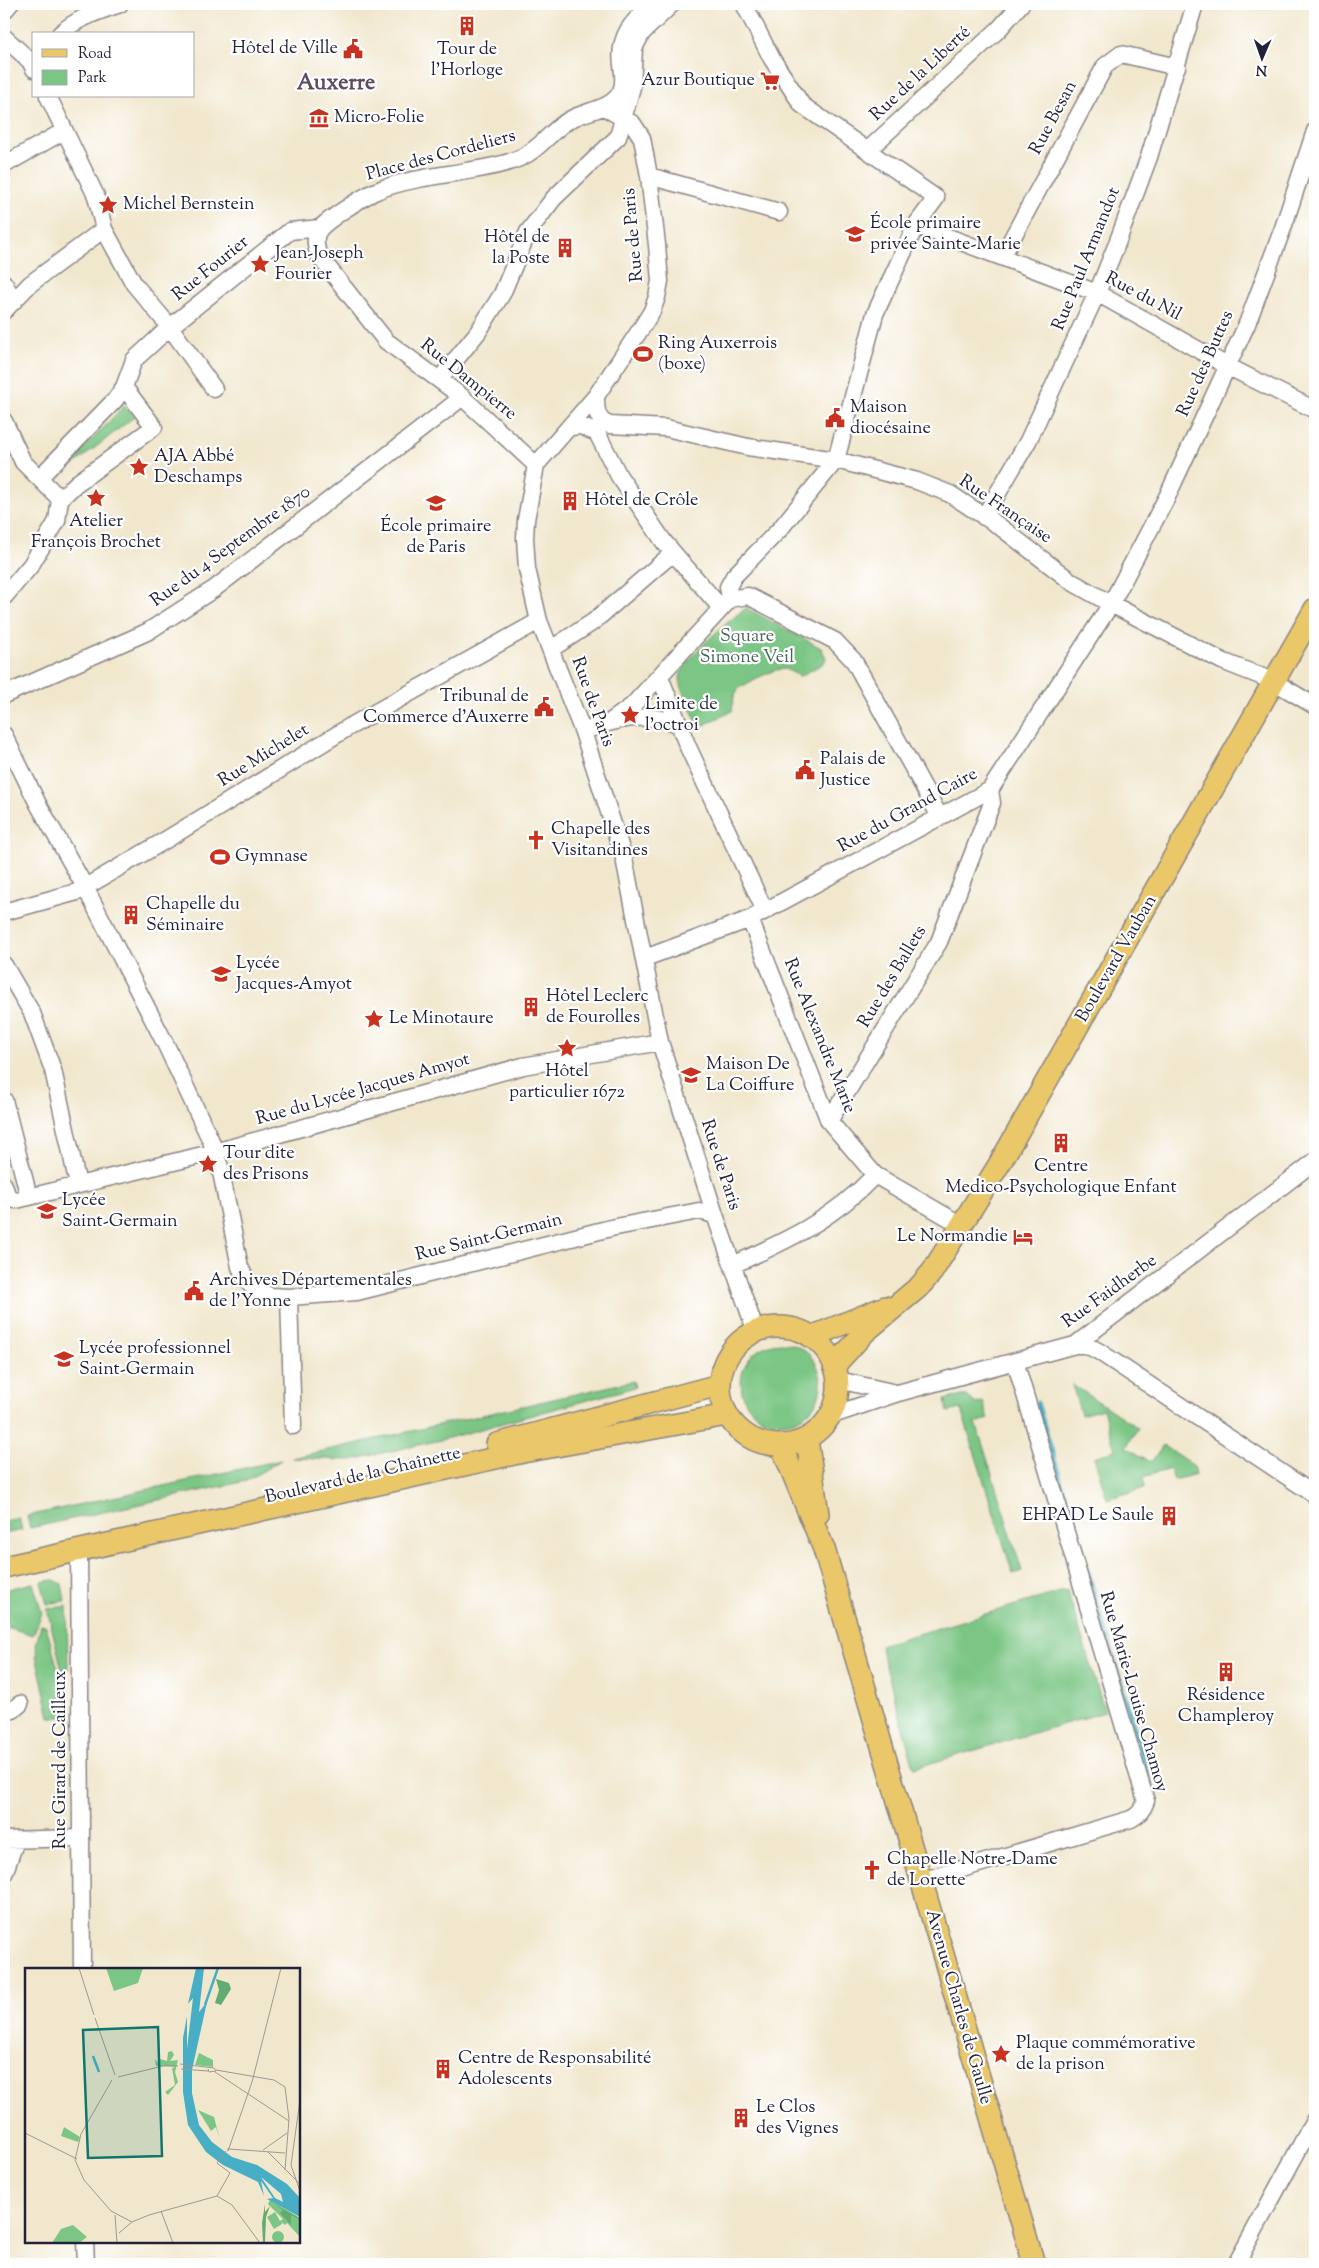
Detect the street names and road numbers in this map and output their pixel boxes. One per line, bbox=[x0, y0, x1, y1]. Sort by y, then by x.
street label: Rue de la Liberté bbox=[865, 20, 977, 128]
street label: Rue Besan bbox=[1024, 76, 1085, 160]
street label: Place des Cordeliers bbox=[363, 124, 519, 188]
street label: Rue Paul Armandot bbox=[1046, 183, 1128, 335]
street label: Rue de Paris bbox=[617, 187, 651, 283]
street label: Rue Fourier bbox=[167, 230, 255, 308]
street label: Rue du Nil bbox=[1100, 266, 1186, 328]
street label: Rue des Buttes bbox=[1171, 307, 1241, 421]
street label: Rue Dampierre bbox=[414, 333, 522, 427]
street label: Rue Française bbox=[953, 469, 1057, 551]
street label: Rue du 4 Septembre 1870 bbox=[146, 480, 316, 614]
street label: Rue de Paris bbox=[564, 653, 620, 751]
street label: Rue Michelet bbox=[214, 718, 314, 794]
street label: Rue du Grand Caire bbox=[833, 762, 983, 860]
street label: Boulevard Vauban bbox=[1070, 890, 1164, 1028]
street label: Rue des Ballets bbox=[852, 921, 934, 1033]
street label: Rue Alexandre Marie bbox=[776, 955, 862, 1117]
street label: Rue du Lycée Jacques Amyot bbox=[253, 1047, 473, 1133]
street label: Rue de Paris bbox=[693, 1116, 747, 1214]
street label: Rue Saint-Germain bbox=[413, 1207, 566, 1269]
street label: Rue Faidherbe bbox=[1057, 1249, 1163, 1335]
street label: Boulevard de la Chaînette bbox=[263, 1441, 463, 1511]
street label: Rue Marie-Louise Chamoy bbox=[1092, 1589, 1174, 1795]
street label: Rue Girard de Cailleux bbox=[48, 1671, 74, 1849]
street label: Avenue Charles de Gaulle bbox=[918, 1907, 998, 2107]

